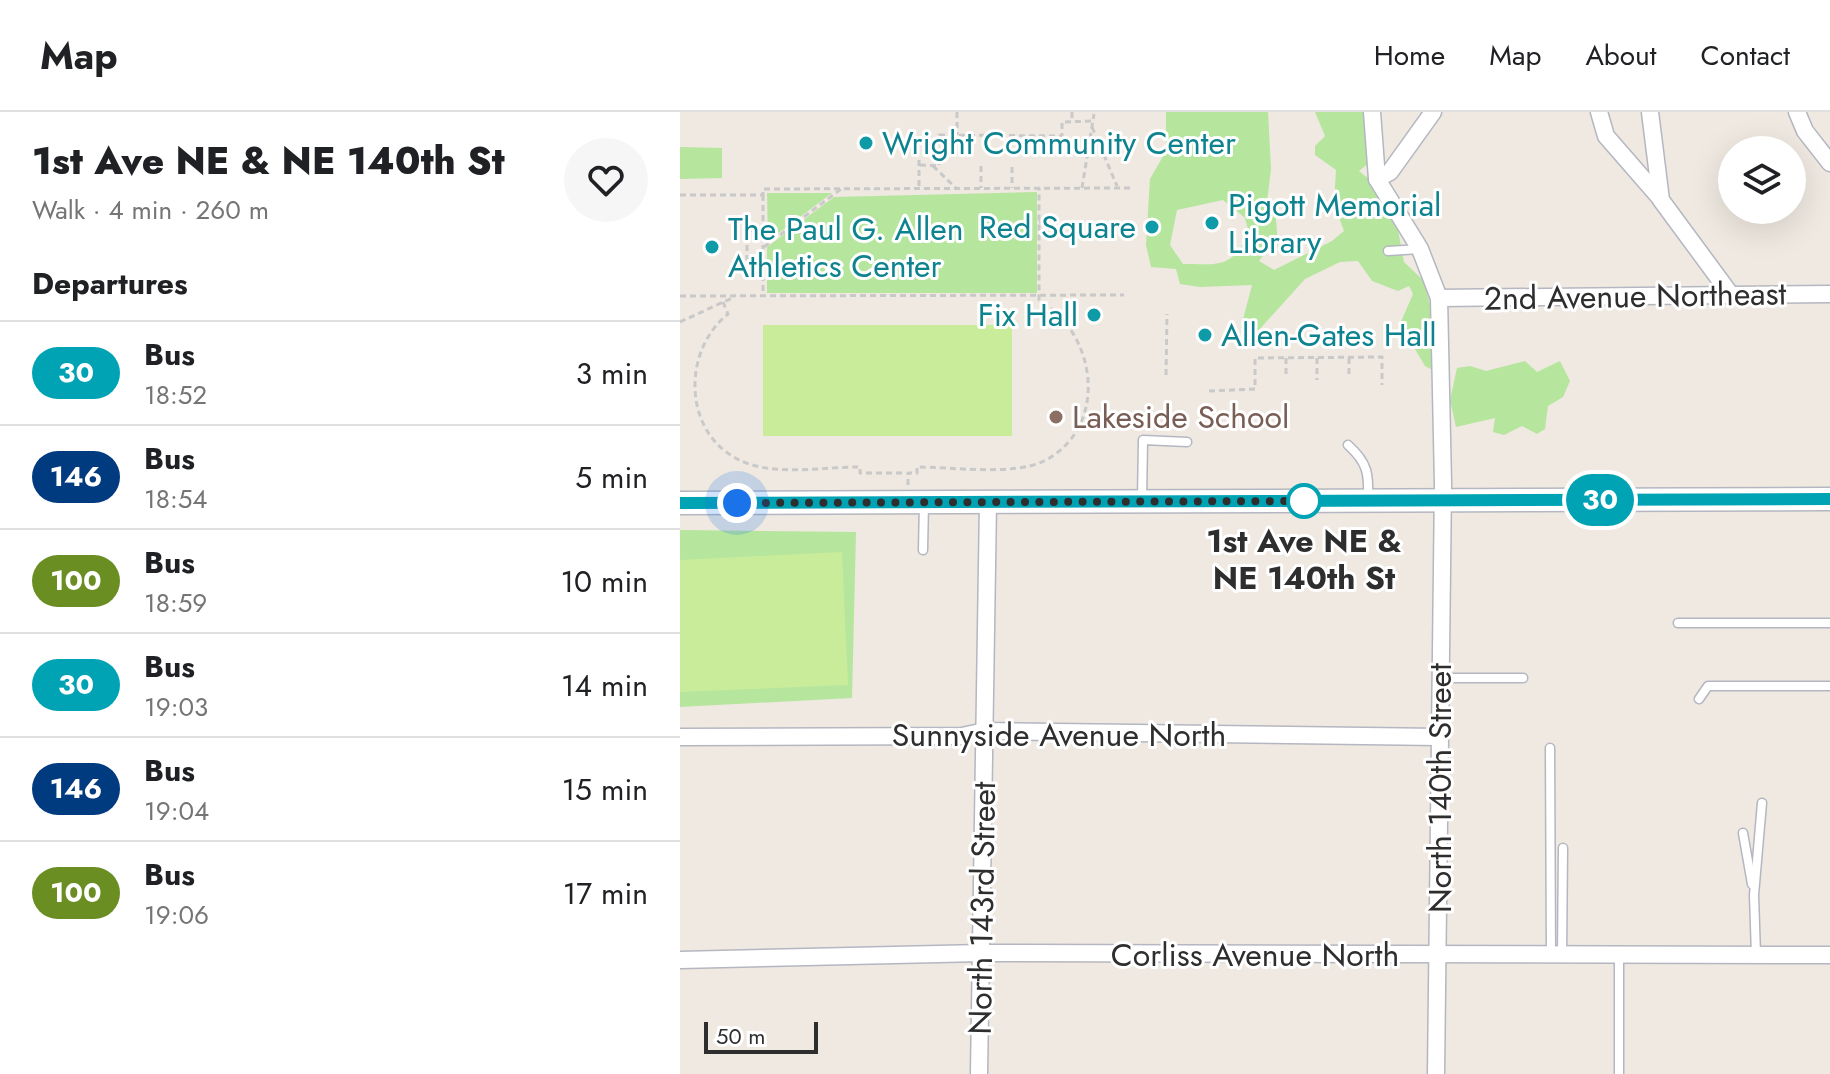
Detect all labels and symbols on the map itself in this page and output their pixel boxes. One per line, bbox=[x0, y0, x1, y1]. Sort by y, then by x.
place label: Wright Community Center bbox=[882, 120, 1236, 166]
marker: Wright Community Center bbox=[857, 134, 875, 152]
place label: Pigott Memorial Library bbox=[1228, 182, 1441, 265]
place label: Red Square bbox=[979, 204, 1136, 250]
place label: The Paul G. Allen Athletics Center bbox=[728, 206, 964, 289]
marker: Pigott Memorial Library bbox=[1203, 214, 1221, 232]
marker: Red Square bbox=[1143, 218, 1161, 236]
marker: The Paul G. Allen Athletics Center bbox=[703, 238, 721, 256]
street label: 2nd Avenue Northeast bbox=[1483, 270, 1787, 322]
place label: Fix Hall bbox=[978, 292, 1078, 338]
marker: Fix Hall bbox=[1085, 306, 1103, 324]
place label: Allen-Gates Hall bbox=[1221, 312, 1437, 358]
marker: Allen-Gates Hall bbox=[1196, 326, 1214, 344]
place label: Lakeside School bbox=[1072, 394, 1289, 440]
marker: Lakeside School bbox=[1047, 408, 1065, 426]
line badge: 30 bbox=[1564, 474, 1636, 526]
your location bbox=[717, 483, 757, 523]
marker: 1st Ave NE & NE 140th St bbox=[1287, 484, 1321, 518]
place label: 1st Ave NE & NE 140th St bbox=[1206, 518, 1402, 601]
street label: North 140th Street bbox=[1417, 663, 1463, 913]
street label: Sunnyside Avenue North bbox=[892, 712, 1226, 758]
street label: North 143rd Street bbox=[957, 781, 1007, 1035]
street label: Corliss Avenue North bbox=[1111, 932, 1399, 978]
scale bar bbox=[704, 1018, 818, 1054]

